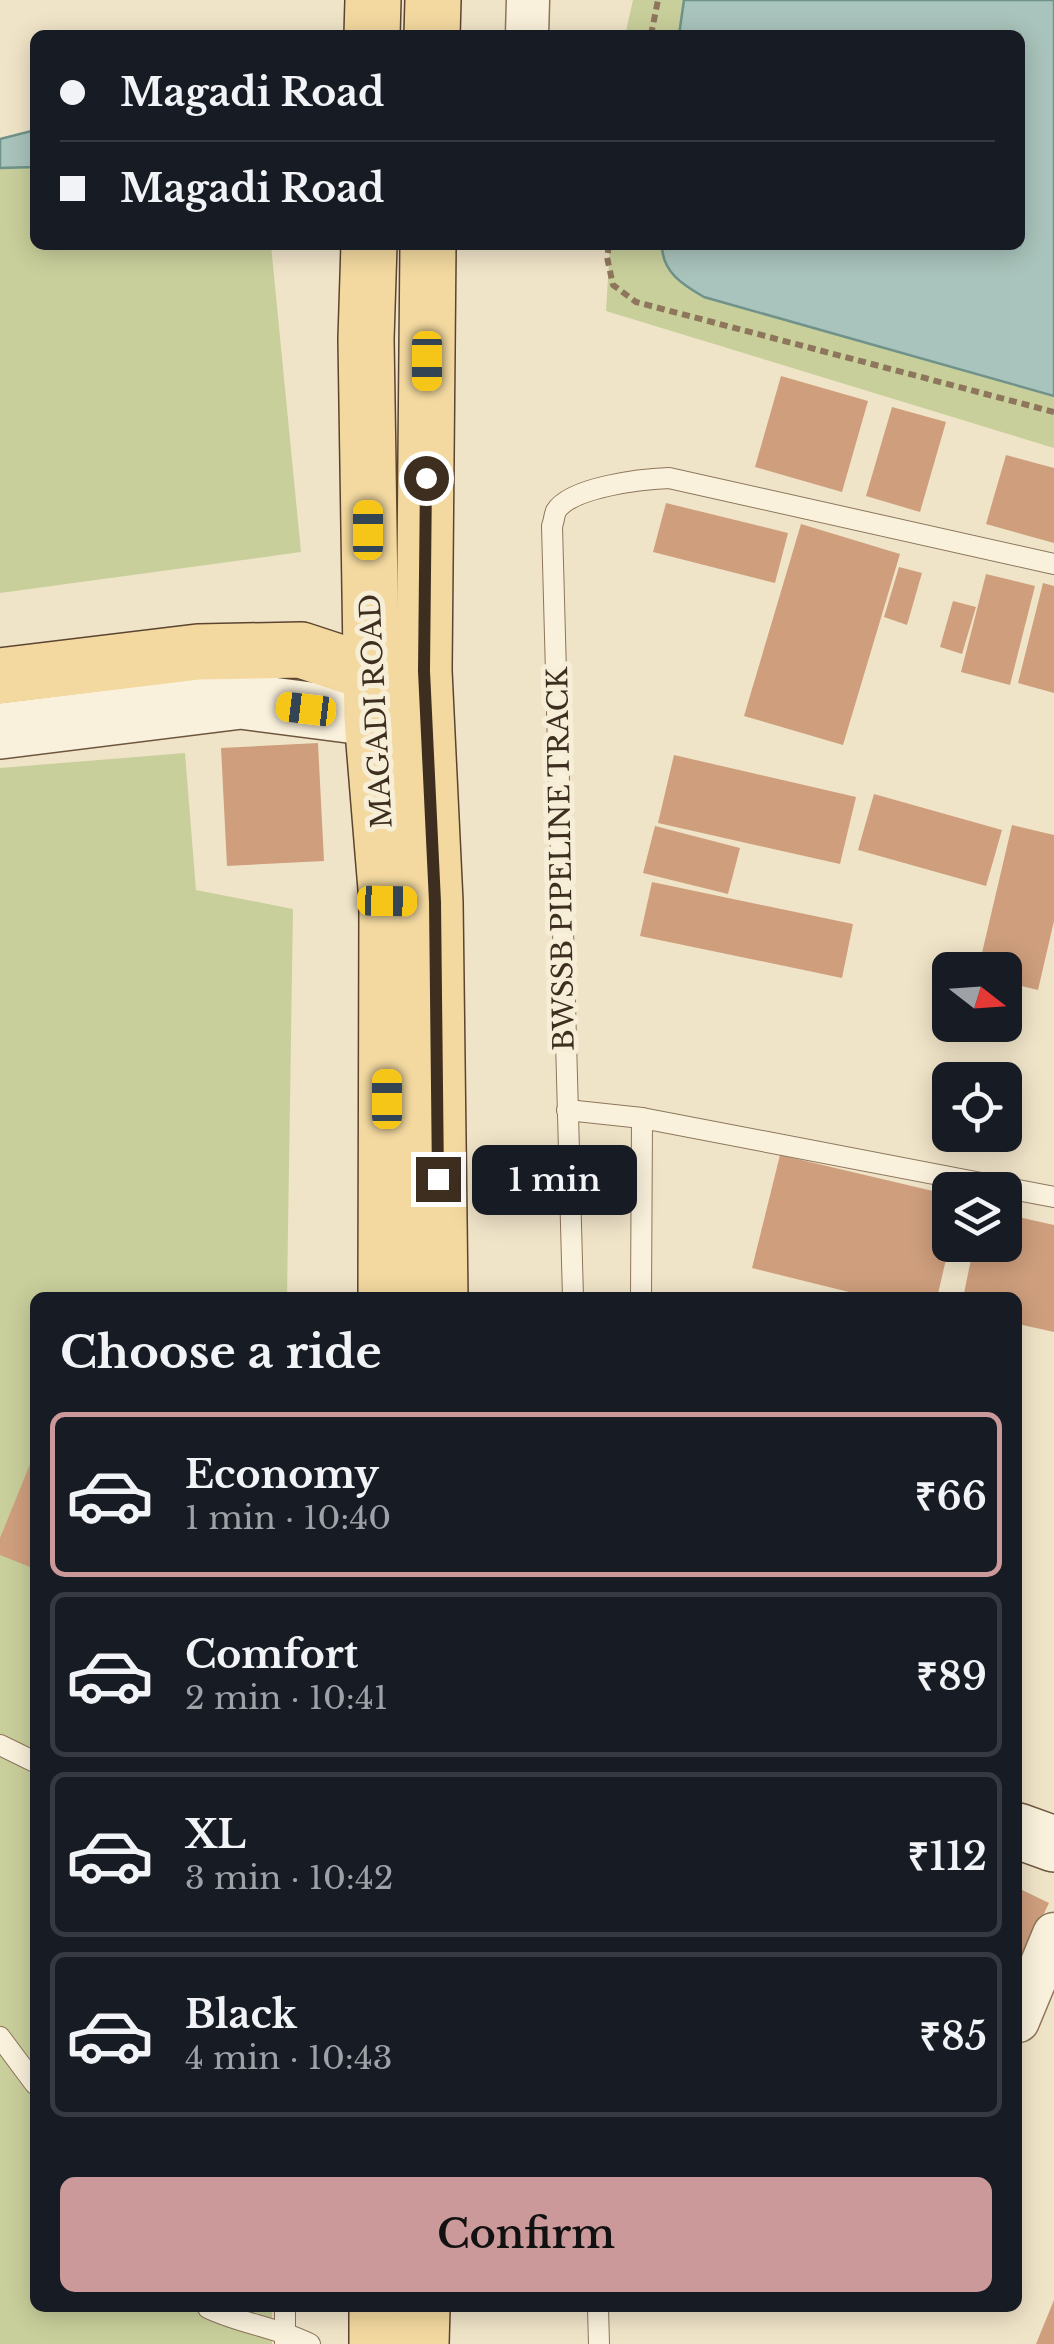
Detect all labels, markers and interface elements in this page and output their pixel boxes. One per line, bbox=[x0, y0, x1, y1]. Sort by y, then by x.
text: Magadi Road bbox=[120, 69, 384, 116]
text: Magadi Road bbox=[120, 165, 384, 212]
car bbox=[412, 331, 442, 391]
route start bbox=[404, 456, 449, 501]
car bbox=[353, 500, 383, 560]
street label: MAGADI ROAD bbox=[352, 593, 400, 829]
street label: BWSSB PIPELINE TRACK bbox=[540, 666, 582, 1051]
car bbox=[274, 690, 338, 728]
car bbox=[357, 885, 417, 917]
north arrow bbox=[932, 952, 1022, 1042]
map controls bbox=[932, 952, 1022, 1262]
button: locate bbox=[932, 1062, 1022, 1152]
car bbox=[372, 1069, 402, 1129]
callout: 1 min bbox=[473, 1144, 638, 1214]
route end bbox=[416, 1157, 461, 1202]
text: 1 min bbox=[508, 1160, 601, 1200]
button: layers bbox=[932, 1172, 1022, 1262]
text: Choose a ride bbox=[60, 1324, 382, 1380]
icon: car bbox=[65, 1450, 155, 1540]
text: Economy bbox=[185, 1451, 379, 1498]
text: ₹66 bbox=[915, 1473, 987, 1520]
text: 1 min · 10:40 bbox=[185, 1498, 391, 1538]
icon: car bbox=[65, 1630, 155, 1720]
text: Comfort bbox=[185, 1631, 358, 1678]
text: ₹89 bbox=[916, 1653, 987, 1700]
text: 2 min · 10:41 bbox=[185, 1678, 388, 1718]
icon: car bbox=[65, 1810, 155, 1900]
text: XL bbox=[185, 1811, 246, 1858]
text: ₹112 bbox=[908, 1833, 987, 1880]
text: 3 min · 10:42 bbox=[185, 1858, 393, 1898]
icon: car bbox=[65, 1990, 155, 2080]
text: Black bbox=[185, 1991, 297, 2038]
text: ₹85 bbox=[919, 2013, 987, 2060]
text: 4 min · 10:43 bbox=[185, 2038, 392, 2078]
button: Confirm bbox=[60, 2177, 992, 2292]

